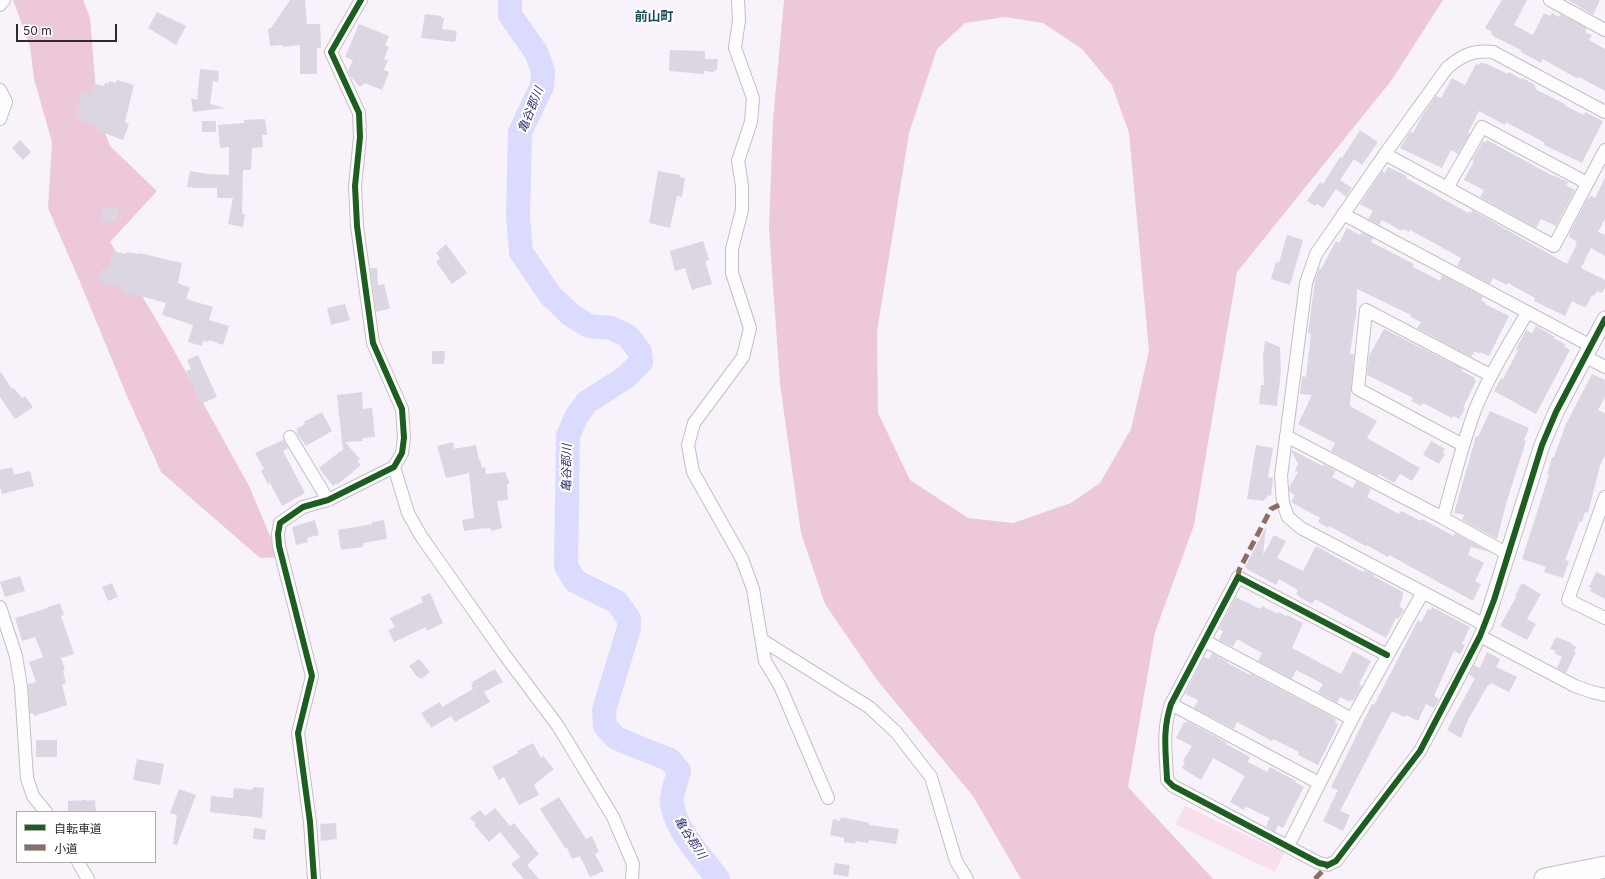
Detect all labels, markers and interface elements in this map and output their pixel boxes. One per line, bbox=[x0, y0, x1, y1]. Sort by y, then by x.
district label: 前山町 bbox=[635, 9, 673, 25]
scale bar bbox=[18, 16, 119, 42]
text: 50 m bbox=[23, 23, 52, 38]
water label: 亀谷郡川 bbox=[515, 85, 547, 135]
water label: 亀谷郡川 bbox=[559, 444, 575, 492]
legend bbox=[16, 811, 156, 863]
water label: 亀谷郡川 bbox=[671, 814, 709, 862]
text: 自転車道 bbox=[54, 821, 102, 836]
text: 小道 bbox=[54, 841, 78, 856]

